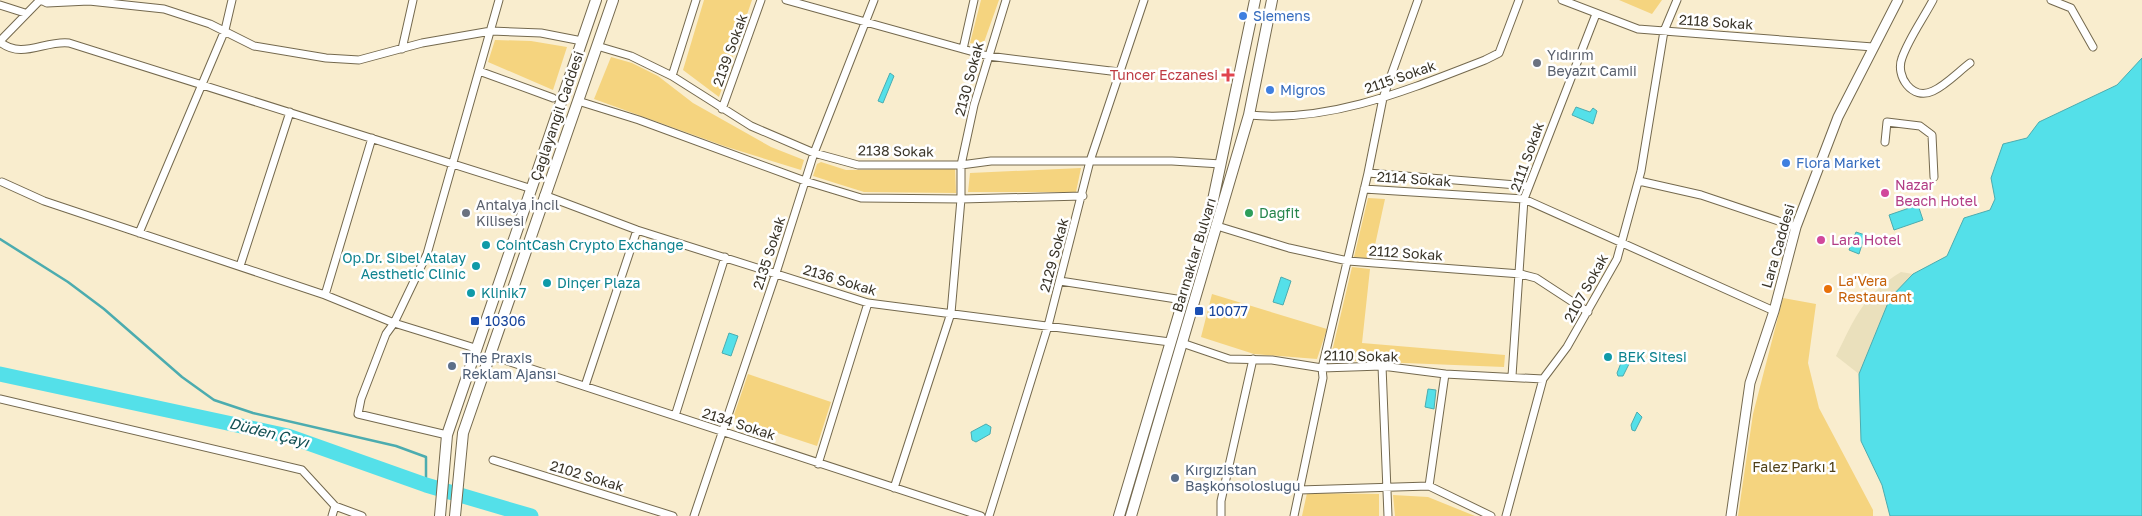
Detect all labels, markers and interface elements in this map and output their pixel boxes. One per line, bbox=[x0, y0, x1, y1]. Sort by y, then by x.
place label: Siemens bbox=[1253, 7, 1310, 24]
marker: Siemens bbox=[1237, 10, 1249, 22]
street label: 2118 Sokak bbox=[1678, 10, 1754, 33]
street label: 2139 Sokak bbox=[709, 11, 751, 88]
street label: 2130 Sokak bbox=[950, 40, 987, 118]
place label: Yıdırım Beyazıt Camii bbox=[1547, 46, 1637, 79]
street label: Çağlayangil Caddesi bbox=[526, 49, 587, 183]
street label: 2115 Sokak bbox=[1362, 56, 1438, 97]
marker: Yıdırım Beyazıt Camii bbox=[1531, 57, 1543, 69]
place label: Tuncer Eczanesi bbox=[1110, 66, 1218, 83]
marker: Tuncer Eczanesi bbox=[1222, 69, 1234, 81]
place label: Migros bbox=[1280, 81, 1326, 98]
marker: Migros bbox=[1264, 84, 1276, 96]
street label: 2111 Sokak bbox=[1506, 120, 1547, 194]
street label: 2138 Sokak bbox=[858, 141, 934, 160]
place label: Flora Market bbox=[1796, 154, 1881, 171]
marker: Flora Market bbox=[1780, 157, 1792, 169]
street label: 2114 Sokak bbox=[1376, 167, 1452, 190]
place label: Nazar Beach Hotel bbox=[1895, 176, 1977, 209]
marker: Nazar Beach Hotel bbox=[1879, 187, 1891, 199]
place label: Antalya İncil Kilisesi bbox=[476, 196, 559, 229]
street label: Barınaklar Bulvarı bbox=[1168, 196, 1219, 314]
street label: Lara Caddesi bbox=[1757, 202, 1798, 290]
place label: Dağfit bbox=[1259, 204, 1300, 221]
marker: Antalya İncil Kilisesi bbox=[460, 207, 472, 219]
marker: Dağfit bbox=[1243, 207, 1255, 219]
street label: 2135 Sokak bbox=[749, 214, 788, 291]
street label: 2129 Sokak bbox=[1035, 216, 1072, 294]
place label: Lara Hotel bbox=[1831, 231, 1901, 248]
marker: Lara Hotel bbox=[1815, 234, 1827, 246]
place label: CointCash Crypto Exchange bbox=[496, 236, 684, 253]
marker: CointCash Crypto Exchange bbox=[480, 239, 492, 251]
street label: 2112 Sokak bbox=[1368, 241, 1444, 264]
place label: Op.Dr. Sibel Atalay Aesthetic Clinic bbox=[342, 249, 466, 282]
street label: 2107 Sokak bbox=[1560, 251, 1611, 325]
marker: Op.Dr. Sibel Atalay Aesthetic Clinic bbox=[470, 260, 482, 272]
street label: 2136 Sokak bbox=[801, 260, 879, 299]
place label: La'Vera Restaurant bbox=[1838, 272, 1912, 305]
place label: Dinçer Plaza bbox=[557, 274, 640, 291]
marker: Dinçer Plaza bbox=[541, 277, 553, 289]
marker: La'Vera Restaurant bbox=[1822, 283, 1834, 295]
place label: Klinik7 bbox=[481, 284, 526, 301]
marker: Klinik7 bbox=[465, 287, 477, 299]
place label: 10077 bbox=[1209, 302, 1248, 319]
marker: 10077 bbox=[1193, 305, 1205, 317]
place label: 10306 bbox=[485, 312, 526, 329]
marker: 10306 bbox=[469, 315, 481, 327]
street label: 2110 Sokak bbox=[1323, 346, 1399, 365]
place label: BEK Sitesi bbox=[1618, 348, 1687, 365]
place label: The Praxis Reklam Ajansı bbox=[462, 349, 557, 382]
marker: BEK Sitesi bbox=[1602, 351, 1614, 363]
marker: The Praxis Reklam Ajansı bbox=[446, 360, 458, 372]
street label: 2134 Sokak bbox=[700, 404, 778, 443]
water label: Düden Çayı bbox=[227, 413, 312, 452]
street label: 2102 Sokak bbox=[548, 456, 626, 495]
park label: Falez Parkı 1 bbox=[1752, 458, 1836, 475]
place label: Kırgızistan Başkonsolosluğu bbox=[1185, 461, 1300, 494]
marker: Kırgızistan Başkonsolosluğu bbox=[1169, 472, 1181, 484]

